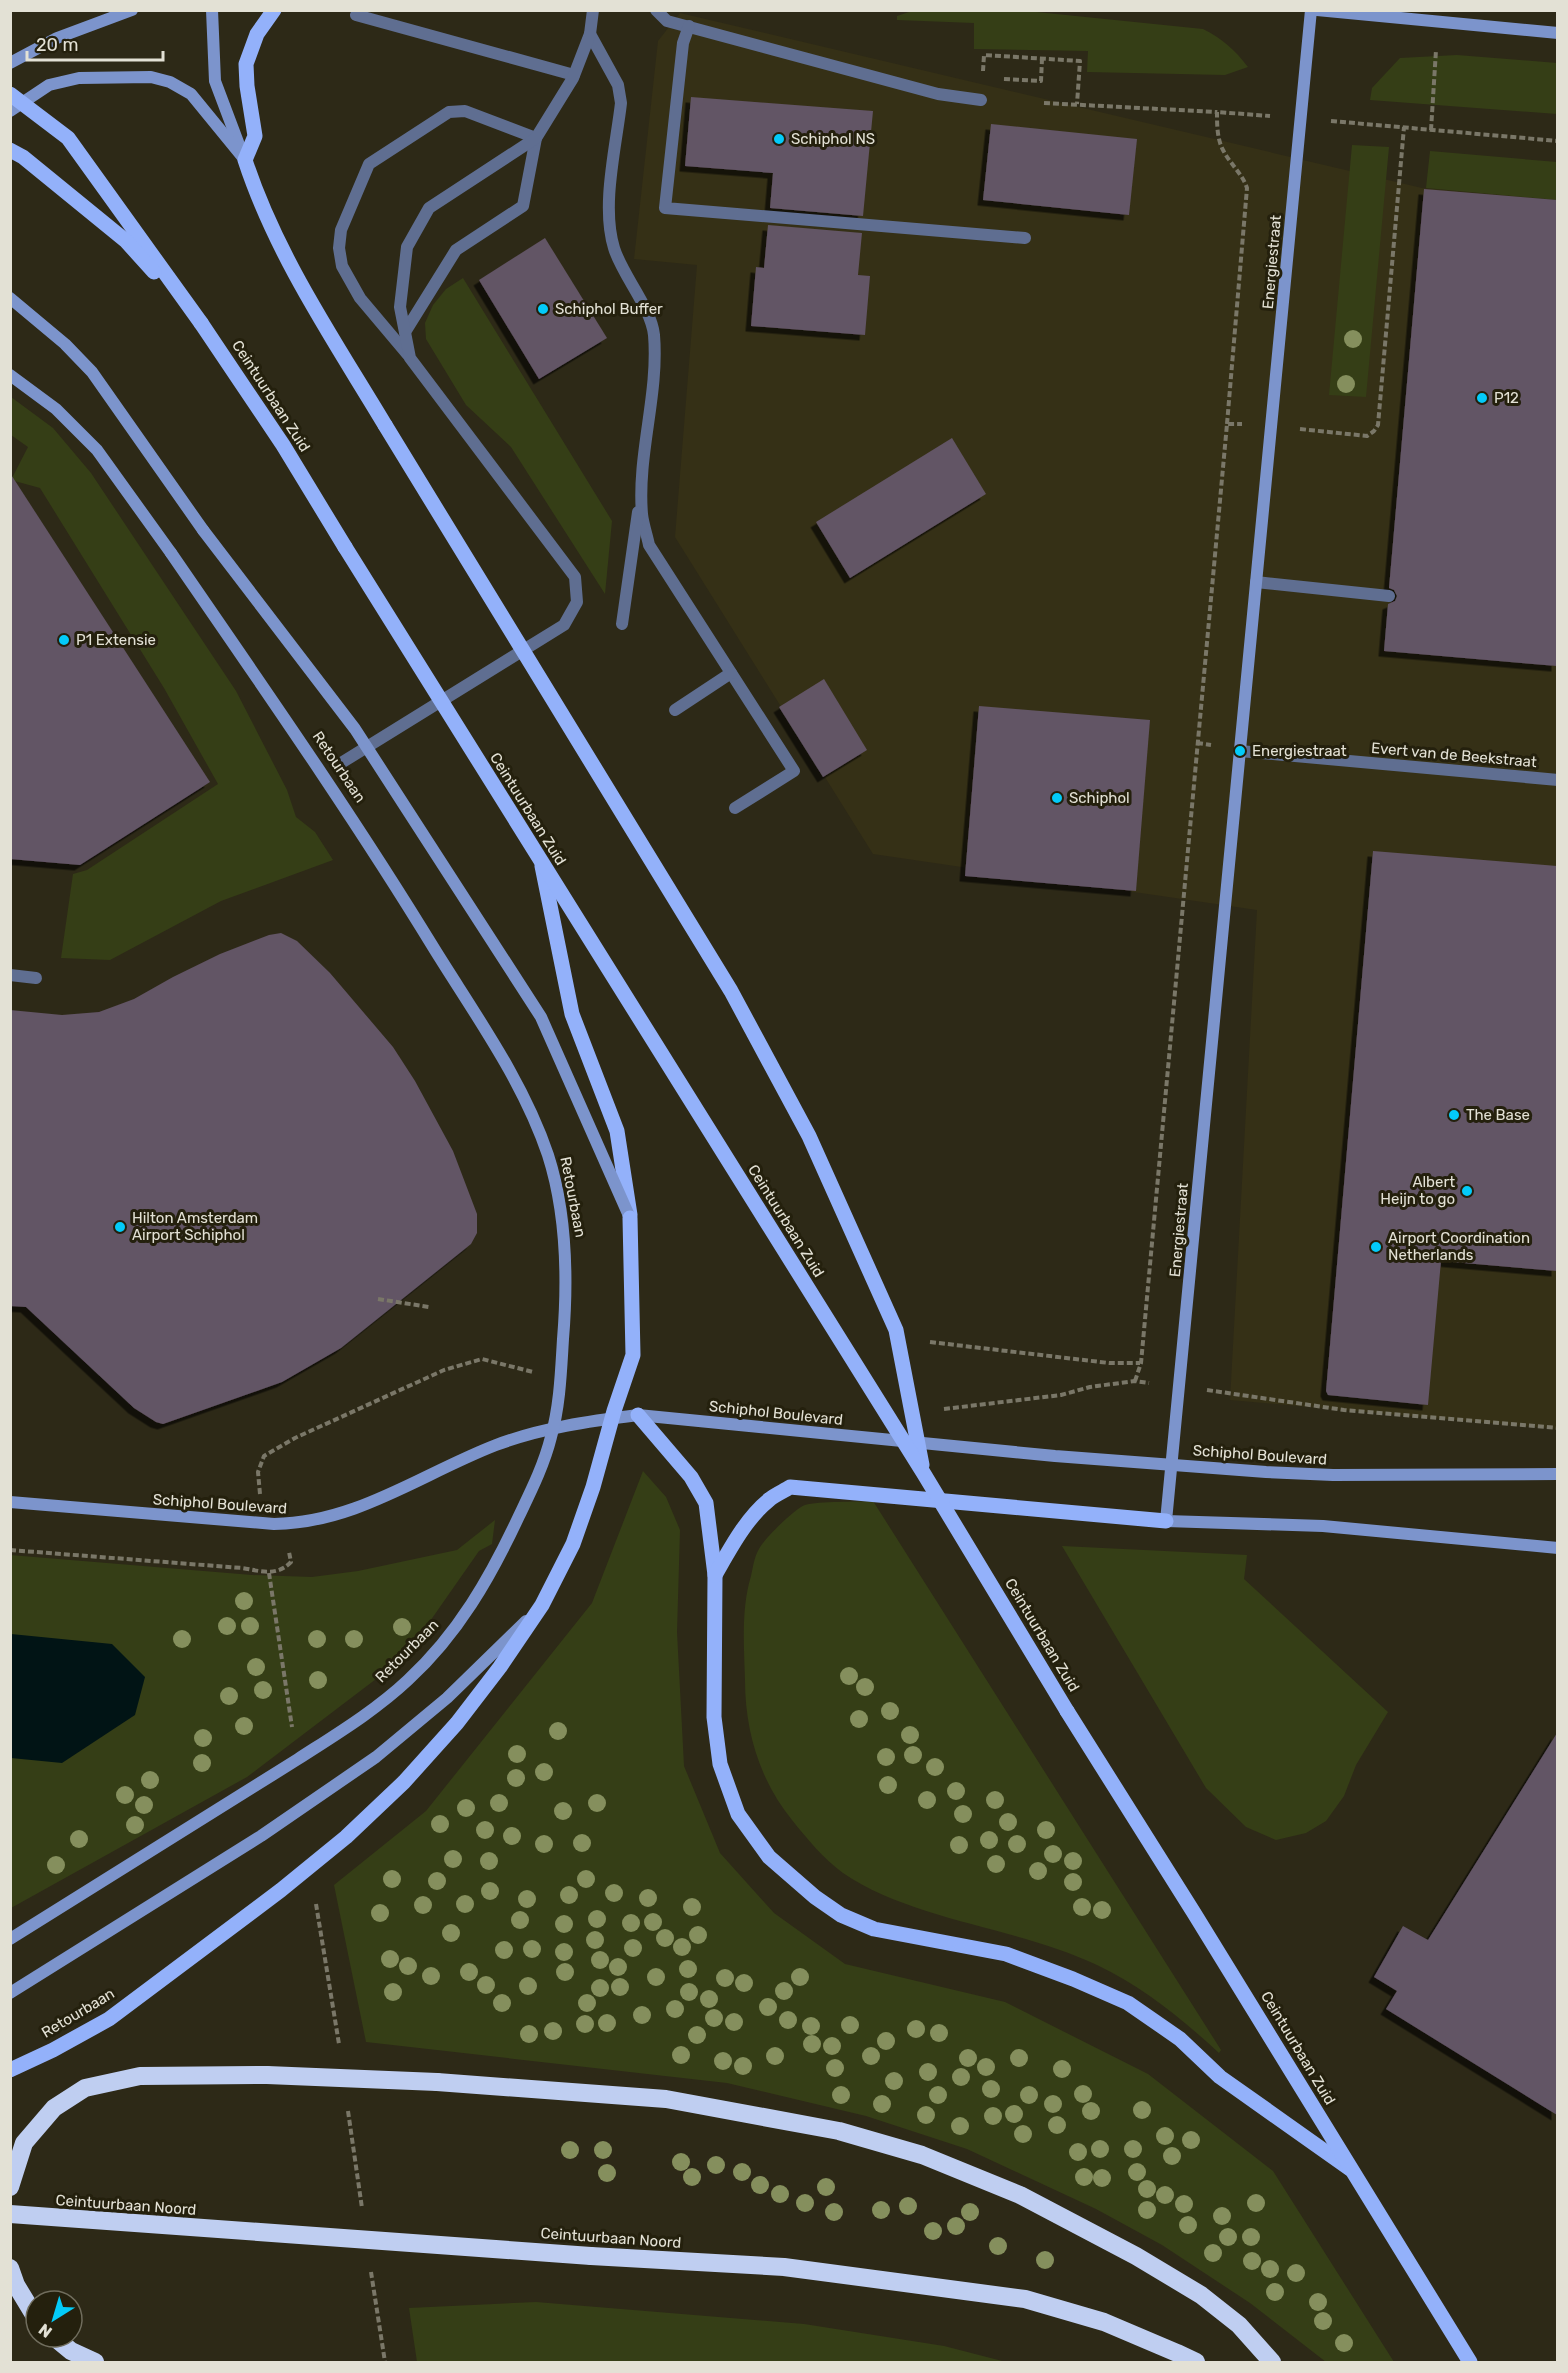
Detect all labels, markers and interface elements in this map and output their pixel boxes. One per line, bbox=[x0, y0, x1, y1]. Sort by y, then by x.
scale bar bbox=[27, 24, 164, 62]
text: 20 m bbox=[36, 34, 78, 56]
place label: Schiphol NS bbox=[791, 130, 875, 148]
marker: Schiphol NS bbox=[772, 132, 786, 146]
street label: Energiestraat bbox=[1259, 214, 1285, 310]
place label: Schiphol Buffer bbox=[555, 300, 663, 318]
marker: Schiphol Buffer bbox=[536, 302, 550, 316]
street label: Ceintuurbaan Zuid bbox=[228, 337, 314, 455]
place label: P12 bbox=[1494, 389, 1519, 407]
marker: P12 bbox=[1475, 391, 1489, 405]
place label: P1 Extensie bbox=[76, 631, 156, 649]
marker: P1 Extensie bbox=[57, 633, 71, 647]
street label: Retourbaan bbox=[309, 728, 369, 806]
street label: Evert van de Beekstraat bbox=[1371, 739, 1538, 771]
place label: Energiestraat bbox=[1252, 742, 1347, 760]
marker: Energiestraat bbox=[1233, 744, 1247, 758]
street label: Ceintuurbaan Zuid bbox=[486, 749, 570, 869]
place label: Schiphol bbox=[1069, 789, 1130, 807]
marker: Schiphol bbox=[1050, 791, 1064, 805]
place label: The Base bbox=[1466, 1106, 1530, 1124]
marker: The Base bbox=[1447, 1108, 1461, 1122]
street label: Retourbaan bbox=[556, 1155, 590, 1239]
street label: Ceintuurbaan Zuid bbox=[744, 1161, 828, 1281]
place label: Albert Heijn to go bbox=[1380, 1173, 1455, 1208]
street label: Energiestraat bbox=[1166, 1182, 1192, 1278]
marker: Albert Heijn to go bbox=[1460, 1184, 1474, 1198]
place label: Hilton Amsterdam Airport Schiphol bbox=[132, 1209, 258, 1244]
marker: Hilton Amsterdam Airport Schiphol bbox=[113, 1220, 127, 1234]
place label: Airport Coordination Netherlands bbox=[1388, 1229, 1530, 1264]
marker: Airport Coordination Netherlands bbox=[1369, 1240, 1383, 1254]
street label: Schiphol Boulevard bbox=[708, 1397, 844, 1429]
street label: Schiphol Boulevard bbox=[1192, 1441, 1328, 1469]
street label: Schiphol Boulevard bbox=[152, 1490, 288, 1518]
street label: Ceintuurbaan Zuid bbox=[1001, 1575, 1083, 1695]
street label: Retourbaan bbox=[372, 1616, 442, 1686]
street label: Retourbaan bbox=[38, 1984, 118, 2042]
street label: Ceintuurbaan Zuid bbox=[1257, 1988, 1339, 2108]
street label: Ceintuurbaan Noord bbox=[55, 2191, 197, 2219]
street label: Ceintuurbaan Noord bbox=[540, 2224, 682, 2252]
north arrow bbox=[24, 2289, 84, 2349]
text: N bbox=[35, 2320, 56, 2342]

